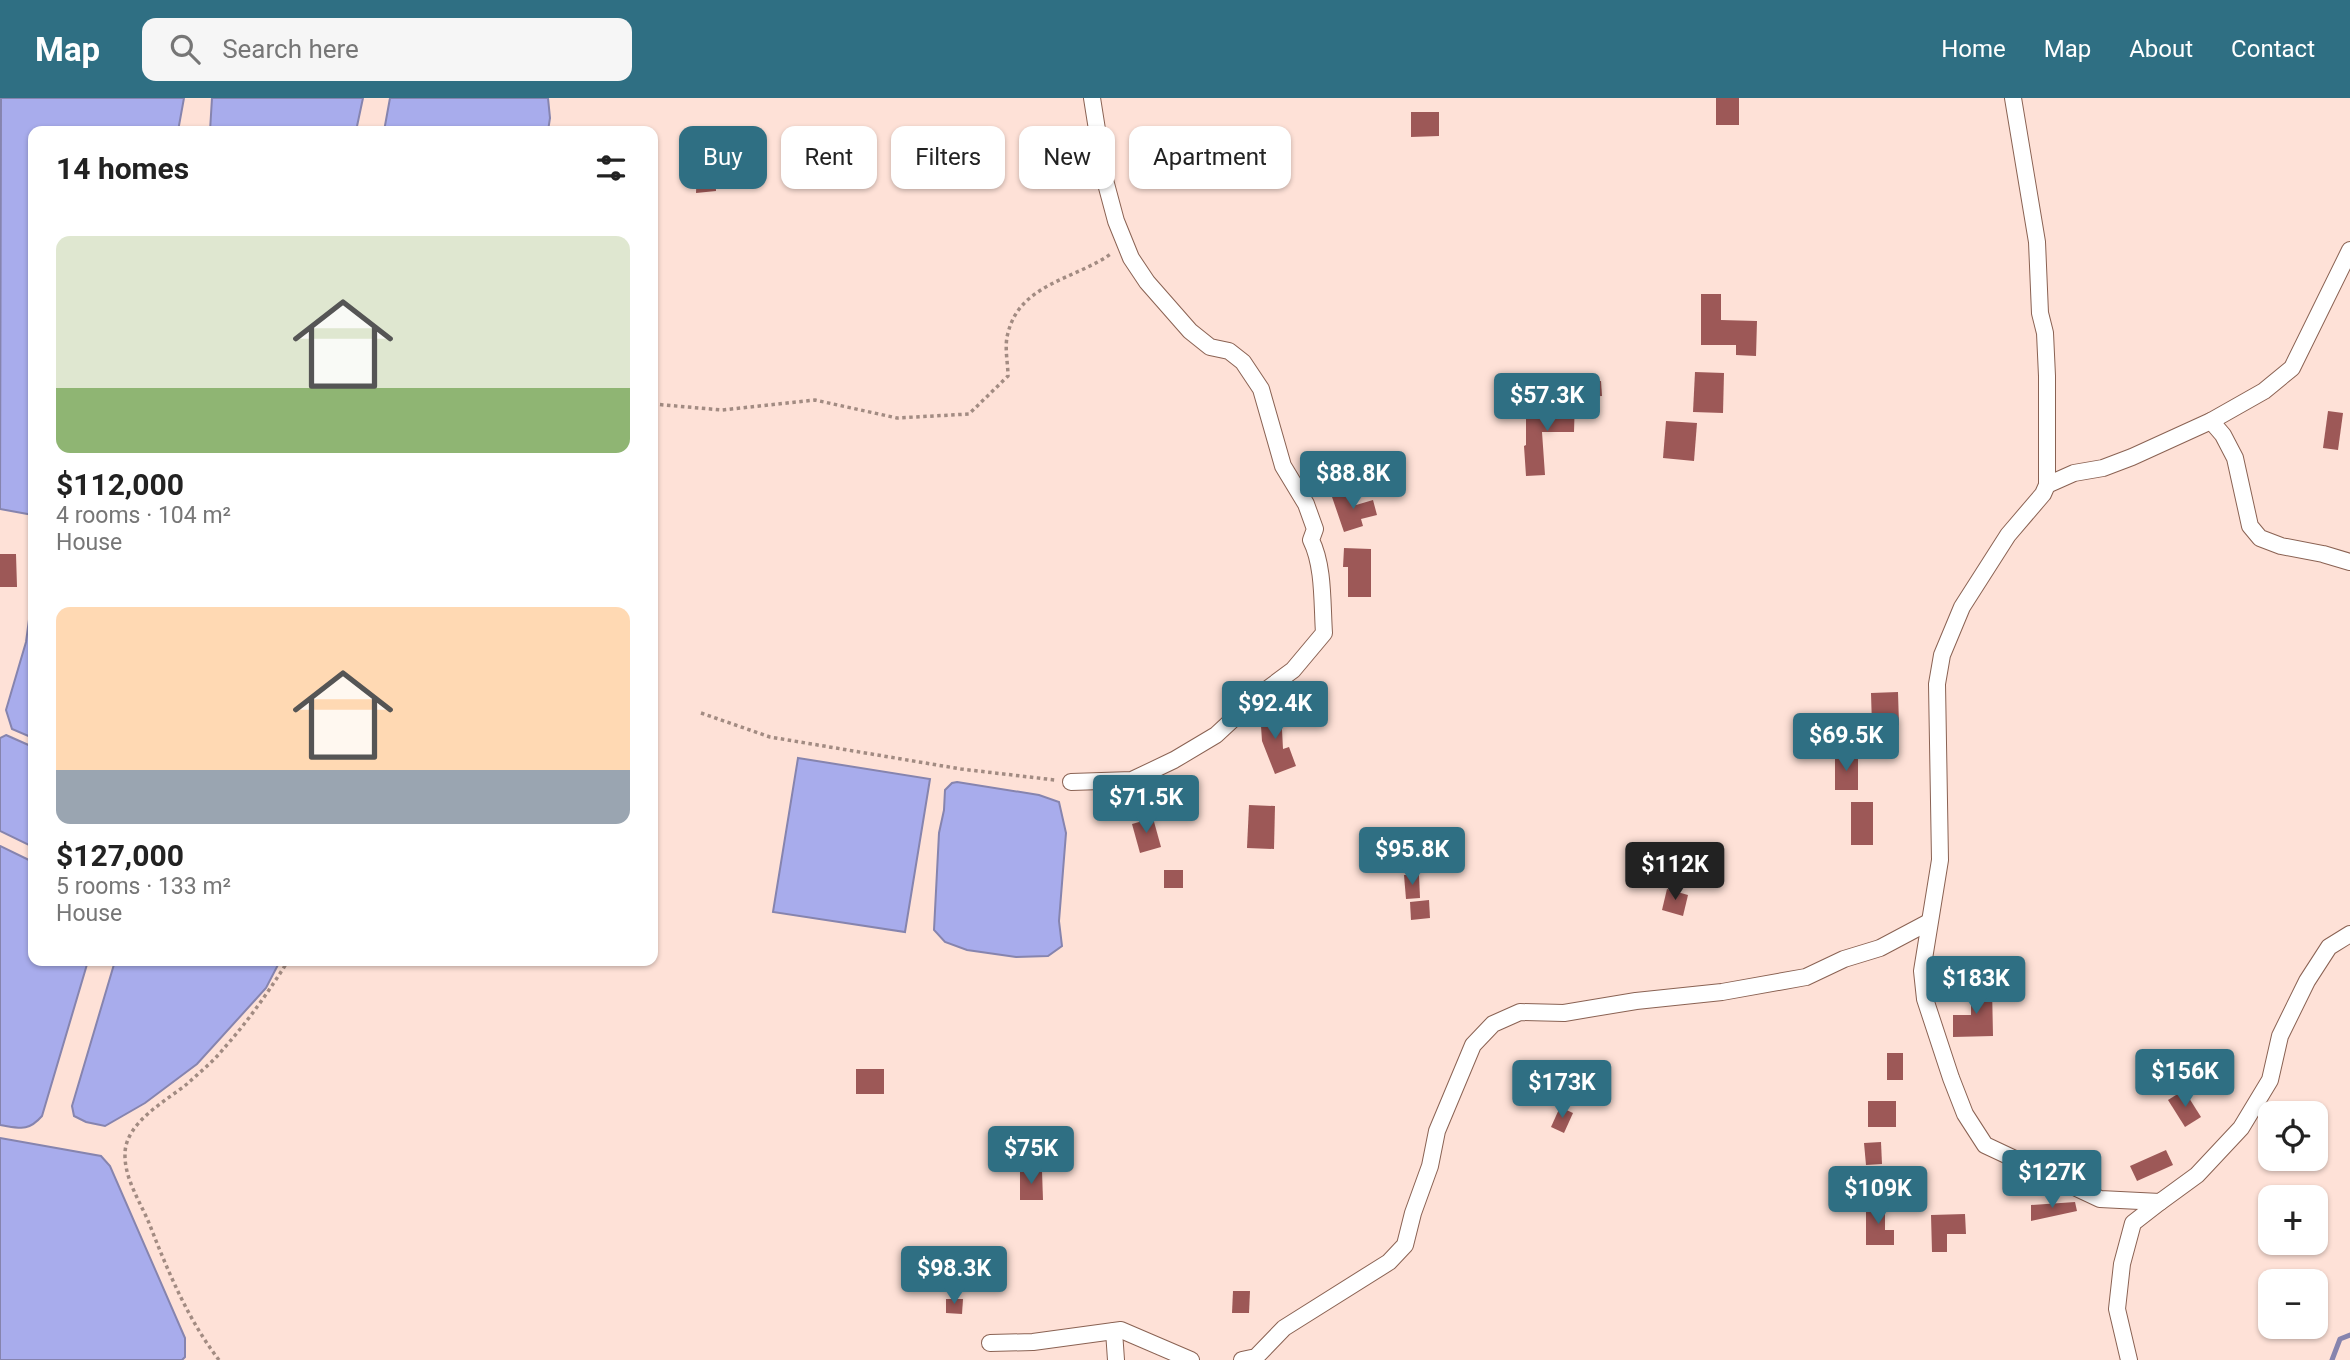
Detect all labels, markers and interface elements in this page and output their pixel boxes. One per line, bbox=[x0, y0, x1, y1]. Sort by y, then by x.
search box bbox=[142, 18, 632, 81]
text: Map bbox=[35, 30, 100, 69]
icon: search bbox=[166, 30, 204, 68]
text: Search here bbox=[222, 34, 359, 64]
text: Home bbox=[1941, 35, 2006, 63]
text: Map bbox=[2044, 35, 2091, 63]
text: About bbox=[2129, 35, 2193, 63]
text: Contact bbox=[2231, 35, 2315, 63]
chip: Buy bbox=[679, 126, 767, 189]
chip: Rent bbox=[781, 126, 877, 189]
chip: Filters bbox=[891, 126, 1005, 189]
chip: New bbox=[1019, 126, 1115, 189]
chip: Apartment bbox=[1129, 126, 1291, 189]
icon: filters bbox=[592, 149, 630, 187]
text: 14 homes bbox=[56, 151, 189, 186]
icon: home bbox=[280, 281, 406, 407]
pin: $57.3K bbox=[1490, 374, 1604, 433]
text: $57.3K bbox=[1510, 382, 1584, 409]
pin: $88.8K bbox=[1296, 452, 1410, 511]
text: $88.8K bbox=[1316, 460, 1390, 487]
text: $112,000 bbox=[56, 467, 184, 502]
text: 4 rooms · 104 m² bbox=[56, 502, 231, 529]
text: House bbox=[56, 529, 122, 556]
icon: home bbox=[280, 652, 406, 778]
pin: $92.4K bbox=[1218, 682, 1332, 741]
text: $92.4K bbox=[1238, 690, 1312, 717]
pin: $69.5K bbox=[1789, 714, 1903, 773]
text: $69.5K bbox=[1809, 722, 1883, 749]
pin: $71.5K bbox=[1089, 776, 1203, 835]
text: $71.5K bbox=[1109, 784, 1183, 811]
pin: $95.8K bbox=[1355, 828, 1469, 887]
text: $95.8K bbox=[1375, 836, 1449, 863]
text: $127,000 bbox=[56, 838, 184, 873]
pin: $112K bbox=[1626, 842, 1724, 902]
text: $112K bbox=[1641, 851, 1709, 878]
text: 5 rooms · 133 m² bbox=[56, 873, 231, 900]
text: House bbox=[56, 900, 122, 927]
pin: $183K bbox=[1927, 956, 2025, 1016]
text: $183K bbox=[1942, 965, 2010, 992]
pin: $156K bbox=[2136, 1049, 2234, 1109]
text: $156K bbox=[2151, 1058, 2219, 1085]
pin: $173K bbox=[1513, 1060, 1611, 1120]
text: $173K bbox=[1528, 1069, 1596, 1096]
map controls bbox=[2258, 1101, 2328, 1339]
button: locate bbox=[2258, 1101, 2328, 1171]
pin: $75K bbox=[990, 1126, 1072, 1186]
text: $75K bbox=[1004, 1135, 1058, 1162]
pin: $127K bbox=[2003, 1150, 2101, 1210]
text: $127K bbox=[2018, 1159, 2086, 1186]
pin: $109K bbox=[1829, 1166, 1927, 1226]
text: $109K bbox=[1844, 1175, 1912, 1202]
button: + bbox=[2258, 1185, 2328, 1255]
pin: $98.3K bbox=[897, 1246, 1011, 1306]
text: $98.3K bbox=[917, 1255, 991, 1282]
button: − bbox=[2258, 1269, 2328, 1339]

